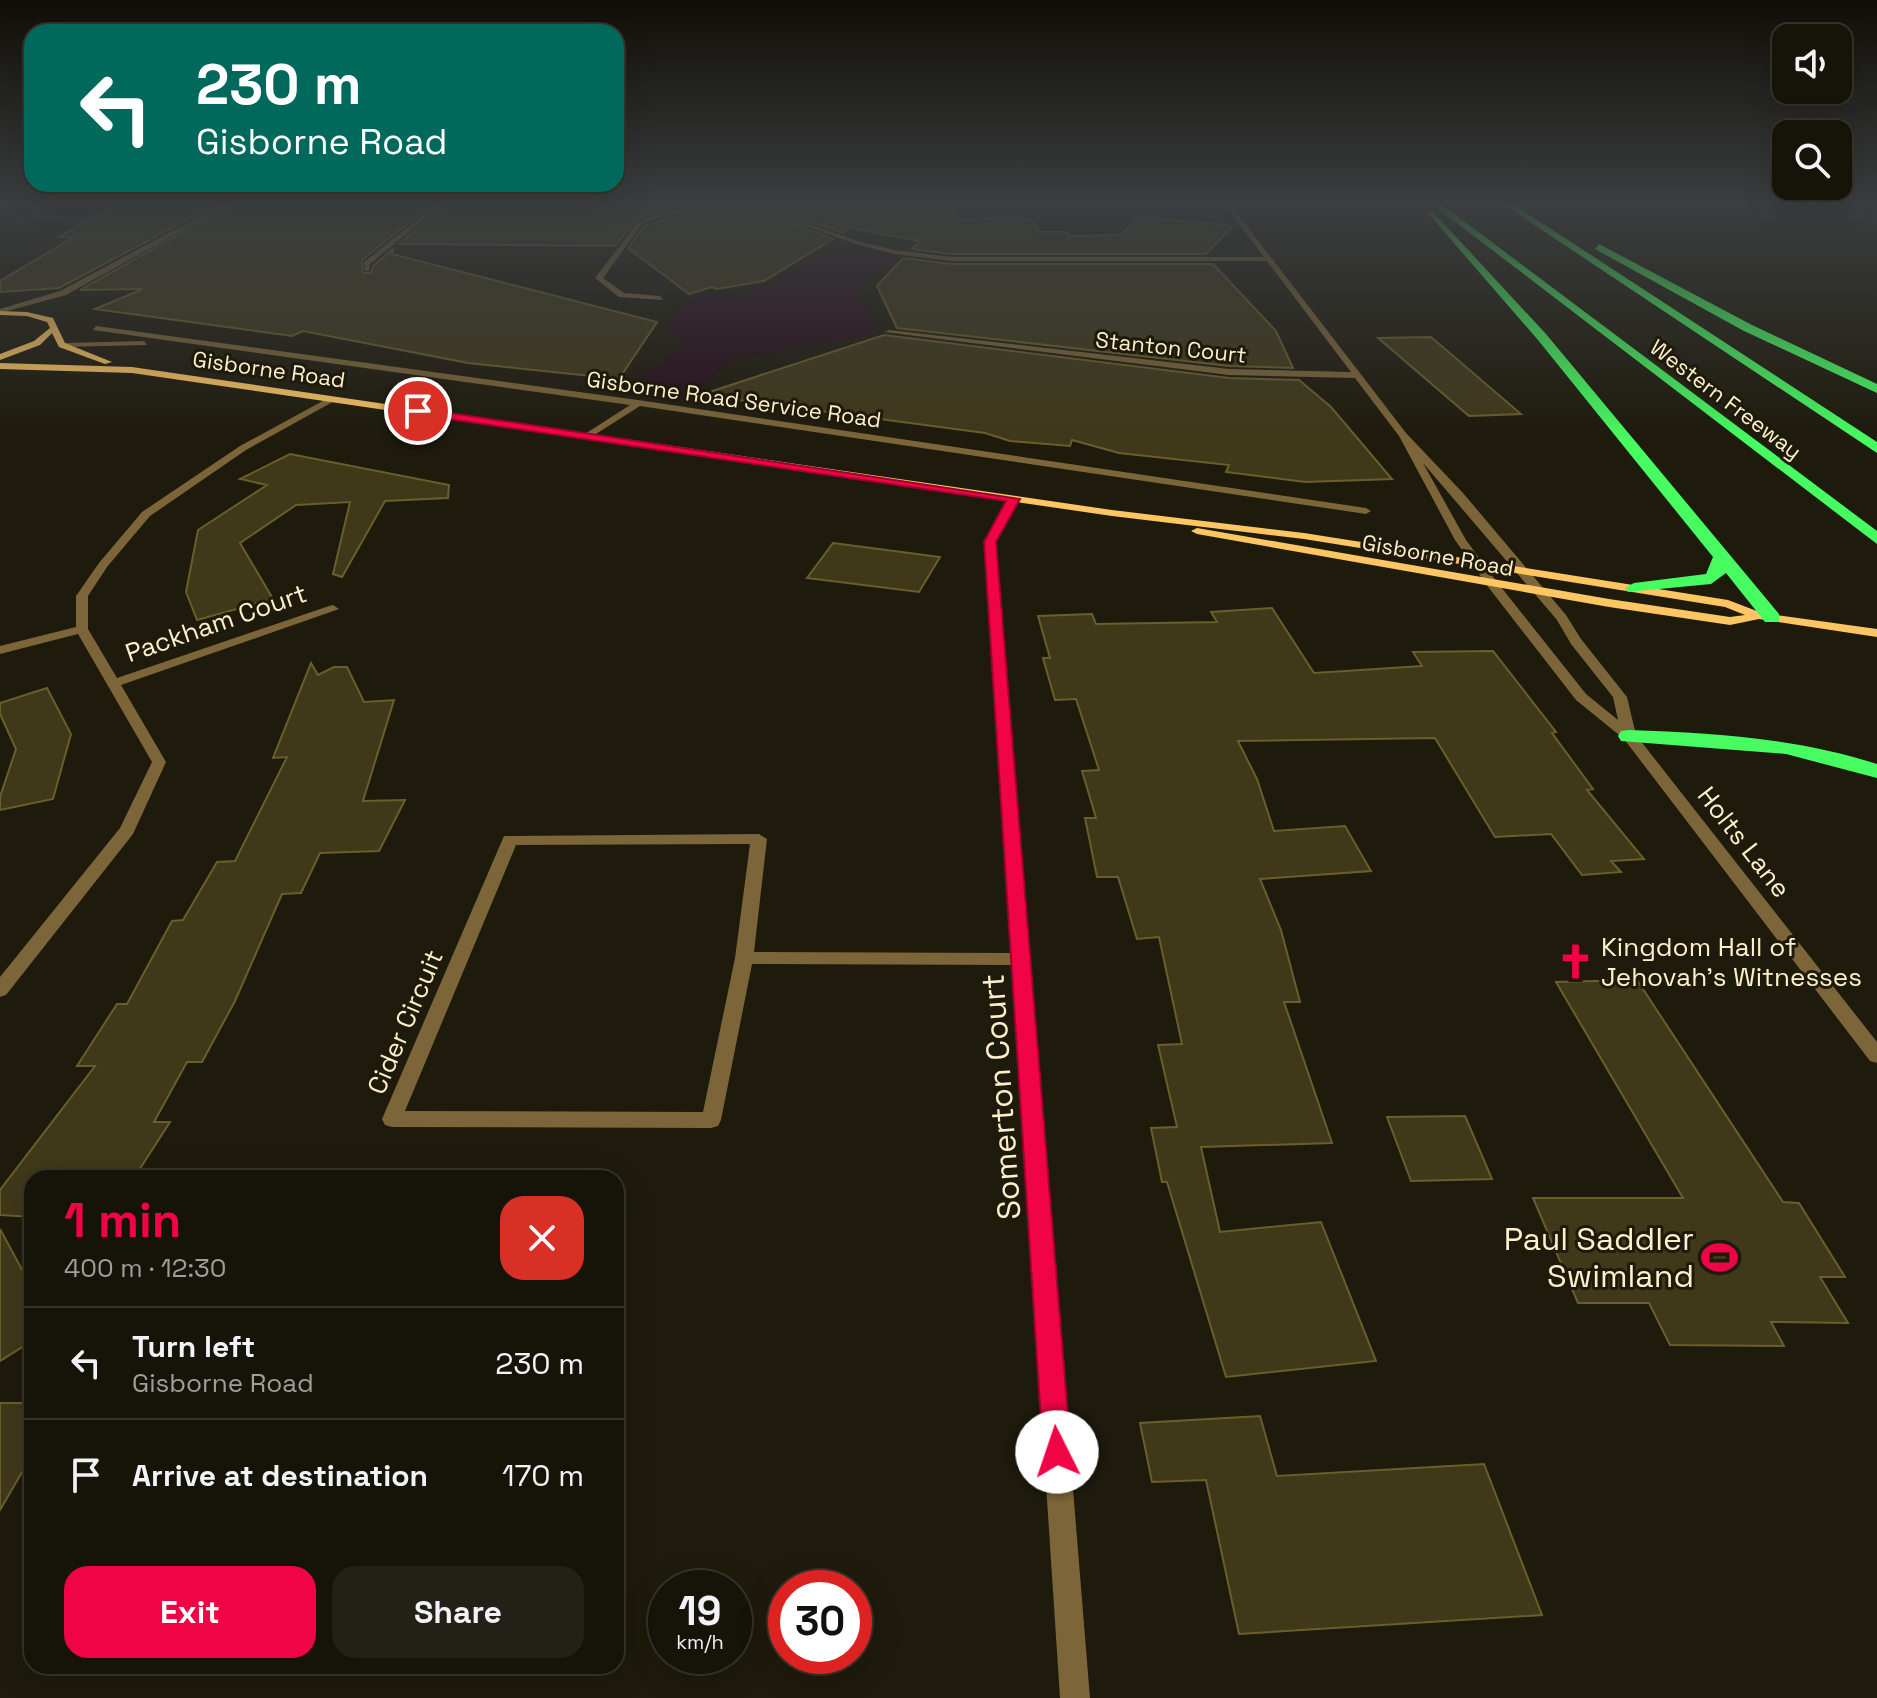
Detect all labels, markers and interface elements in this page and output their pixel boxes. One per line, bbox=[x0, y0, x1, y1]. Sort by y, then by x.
map controls bbox=[1772, 24, 1852, 200]
button: sound bbox=[1772, 24, 1852, 104]
text: 230 m bbox=[196, 49, 362, 120]
icon: left bbox=[64, 56, 168, 160]
text: Gisborne Road bbox=[196, 119, 448, 165]
button: search bbox=[1772, 120, 1852, 200]
street label: Stanton Court bbox=[1094, 325, 1248, 369]
street label: Western Freeway bbox=[1645, 333, 1807, 465]
street label: Gisborne Road bbox=[191, 344, 347, 394]
street label: Gisborne Road Service Road bbox=[585, 364, 883, 434]
pin bbox=[384, 377, 452, 445]
icon: arrive bbox=[396, 389, 440, 433]
street label: Gisborne Road bbox=[1360, 528, 1516, 582]
street label: Packham Court bbox=[121, 576, 311, 670]
street label: Holts Lane bbox=[1690, 779, 1798, 905]
place label: Kingdom Hall of Jehovah's Witnesses bbox=[1601, 930, 1862, 994]
church icon: Kingdom Hall of Jehovah's Witnesses bbox=[1556, 943, 1594, 981]
street label: Cider Circuit bbox=[359, 945, 451, 1099]
street label: Somerton Court bbox=[972, 973, 1030, 1221]
text: 1 min bbox=[64, 1190, 181, 1251]
button: close bbox=[500, 1196, 584, 1280]
place label: Paul Saddler Swimland bbox=[1504, 1219, 1694, 1296]
sports icon: Paul Saddler Swimland bbox=[1701, 1238, 1739, 1276]
text: 400 m · 12:30 bbox=[64, 1251, 226, 1285]
text: Turn left bbox=[132, 1327, 255, 1366]
icon: left bbox=[64, 1341, 108, 1385]
text: 230 m bbox=[495, 1344, 584, 1383]
text: Gisborne Road bbox=[132, 1366, 314, 1400]
position arrow bbox=[1015, 1410, 1099, 1494]
icon: arrive bbox=[64, 1453, 108, 1497]
text: Arrive at destination bbox=[132, 1456, 428, 1495]
text: 170 m bbox=[502, 1456, 584, 1495]
button: Exit bbox=[64, 1566, 316, 1658]
button: Share bbox=[332, 1566, 584, 1658]
speed limit sign: 30 bbox=[768, 1570, 872, 1674]
text: 19 bbox=[679, 1586, 721, 1637]
text: km/h bbox=[676, 1629, 724, 1655]

